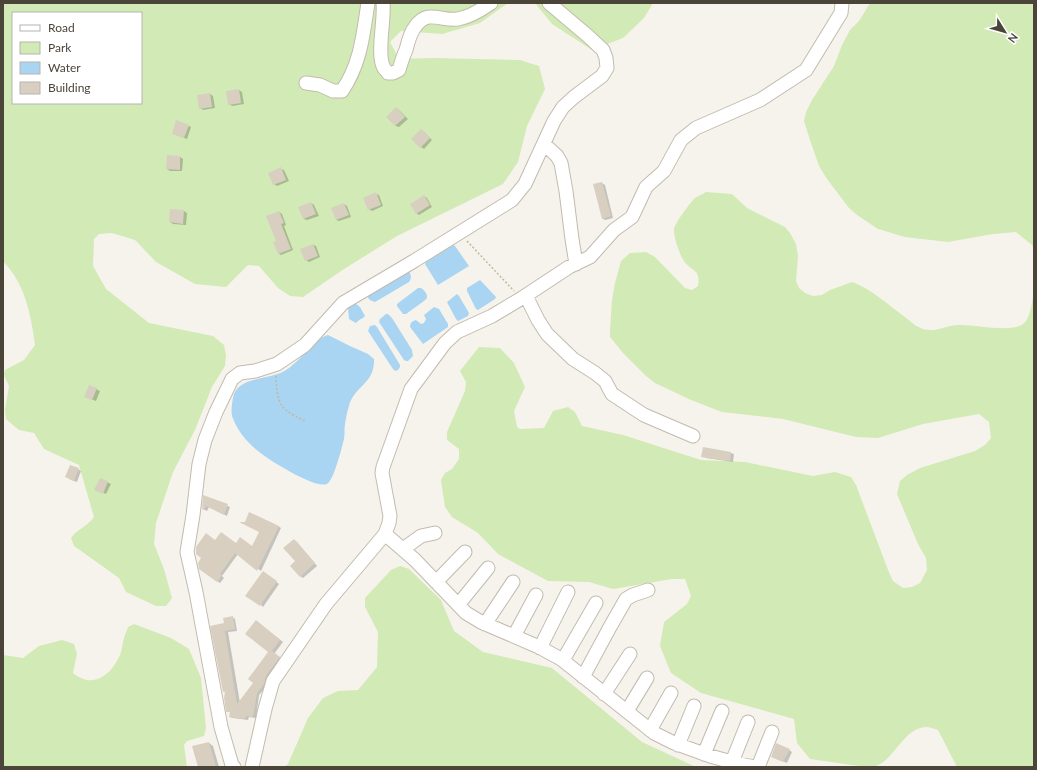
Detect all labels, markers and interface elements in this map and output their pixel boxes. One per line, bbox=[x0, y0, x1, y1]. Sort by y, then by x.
legend bbox=[12, 12, 142, 104]
north arrow bbox=[985, 12, 1025, 52]
text: Road bbox=[48, 20, 75, 35]
text: N bbox=[1006, 31, 1021, 46]
text: Park bbox=[48, 40, 72, 55]
text: Water bbox=[48, 60, 81, 75]
text: Building bbox=[48, 80, 91, 95]

